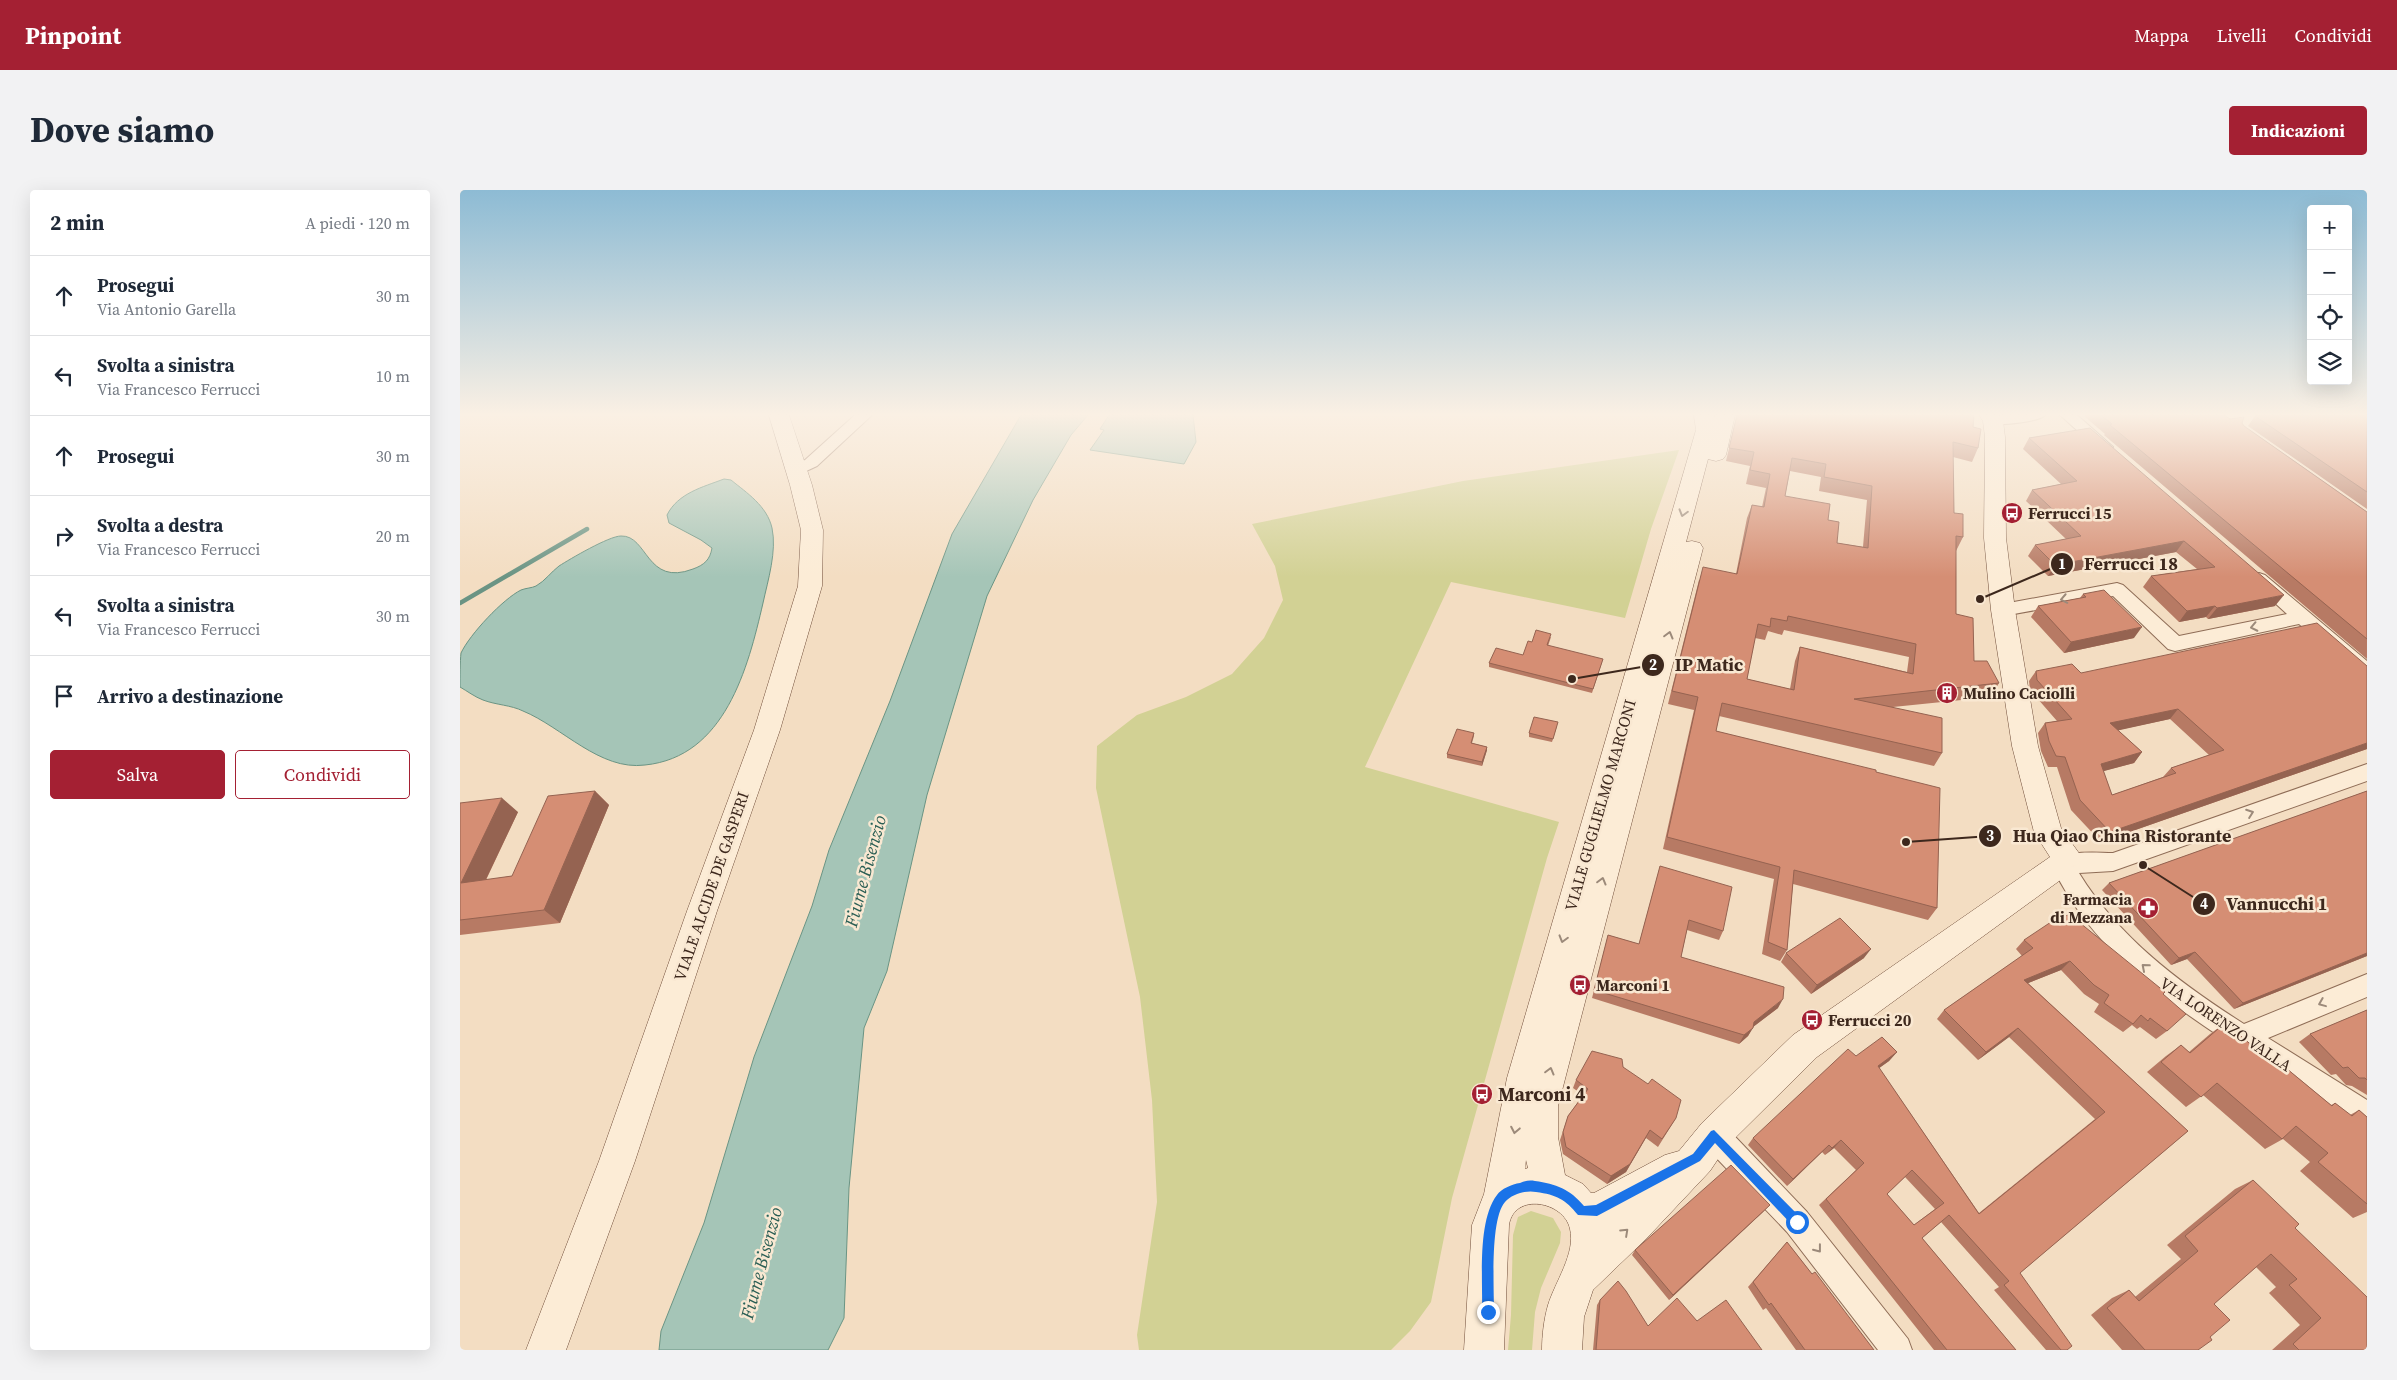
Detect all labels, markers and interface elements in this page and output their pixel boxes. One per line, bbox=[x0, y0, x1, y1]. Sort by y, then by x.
text: Pinpoint bbox=[25, 19, 121, 52]
text: Mappa bbox=[2134, 23, 2189, 48]
text: Livelli bbox=[2217, 23, 2267, 48]
text: Condividi bbox=[2295, 23, 2372, 48]
text: Dove siamo bbox=[30, 106, 214, 154]
button: Indicazioni bbox=[2229, 106, 2367, 155]
map controls bbox=[2307, 205, 2352, 385]
button: + bbox=[2307, 205, 2352, 250]
text: 2 min bbox=[50, 208, 105, 237]
text: A piedi · 120 m bbox=[305, 212, 410, 234]
button: − bbox=[2307, 250, 2352, 295]
text: Prosegui bbox=[97, 272, 174, 298]
icon: ahead bbox=[50, 282, 78, 310]
text: 30 m bbox=[376, 285, 410, 307]
button: locate bbox=[2307, 295, 2352, 340]
text: Via Antonio Garella bbox=[97, 298, 236, 320]
button: layers bbox=[2307, 340, 2352, 385]
text: Svolta a sinistra bbox=[97, 352, 235, 378]
icon: left bbox=[50, 362, 78, 390]
text: 10 m bbox=[376, 365, 410, 387]
text: Via Francesco Ferrucci bbox=[97, 378, 260, 400]
icon: ahead bbox=[50, 442, 78, 470]
text: Prosegui bbox=[97, 443, 174, 469]
text: 30 m bbox=[376, 445, 410, 467]
bus stop icon: Ferrucci 15 bbox=[2000, 501, 2024, 525]
place label: Ferrucci 15 bbox=[2028, 502, 2112, 524]
one-way arrow bbox=[1678, 508, 1688, 516]
text: Svolta a destra bbox=[97, 512, 223, 538]
icon: right bbox=[50, 522, 78, 550]
text: 20 m bbox=[376, 525, 410, 547]
text: Via Francesco Ferrucci bbox=[97, 538, 260, 560]
callout: Ferrucci 18 bbox=[2050, 548, 2188, 581]
text: Ferrucci 18 bbox=[2084, 551, 2178, 576]
text: 1 bbox=[2058, 553, 2066, 574]
text: Svolta a sinistra bbox=[97, 592, 235, 618]
one-way arrow bbox=[2059, 593, 2068, 603]
icon: left bbox=[50, 602, 78, 630]
text: 30 m bbox=[376, 605, 410, 627]
text: Via Francesco Ferrucci bbox=[97, 618, 260, 640]
one-way arrow bbox=[2250, 621, 2259, 632]
one-way arrow bbox=[1663, 631, 1673, 639]
callout: IP Matic bbox=[1640, 648, 1754, 681]
text: IP Matic bbox=[1675, 652, 1743, 677]
text: 2 bbox=[1649, 654, 1657, 675]
building icon: Mulino Caciolli bbox=[1935, 681, 1959, 705]
icon: arrive bbox=[50, 682, 78, 710]
place label: Mulino Caciolli bbox=[1963, 682, 2075, 704]
text: Arrivo a destinazione bbox=[97, 683, 283, 709]
street label: VIALE GUGLIELMO MARCONI bbox=[1559, 697, 1641, 913]
button: Salva bbox=[50, 750, 225, 799]
button: Condividi bbox=[235, 750, 410, 799]
street label: VIALE ALCIDE DE GASPERI bbox=[668, 788, 754, 984]
one-way arrow bbox=[2245, 809, 2253, 819]
water label: Fiume Bisenzio bbox=[838, 812, 892, 931]
callout: Hua Qiao China Ristorante bbox=[1978, 820, 2242, 853]
text: Hua Qiao China Ristorante bbox=[2013, 823, 2231, 848]
text: 3 bbox=[1986, 825, 1994, 846]
one-way arrow bbox=[1596, 876, 1607, 885]
place label: Farmacia di Mezzana bbox=[2050, 888, 2132, 928]
callout: Vannucchi 1 bbox=[2192, 888, 2338, 921]
text: Vannucchi 1 bbox=[2226, 891, 2328, 916]
text: 4 bbox=[2200, 893, 2208, 914]
pharmacy icon: Farmacia di Mezzana bbox=[2136, 896, 2160, 920]
one-way arrow bbox=[1558, 934, 1569, 943]
one-way arrow bbox=[2142, 964, 2151, 973]
street label: VIA LORENZO VALLA bbox=[2156, 972, 2297, 1077]
bus stop icon: Marconi 1 bbox=[1568, 973, 1592, 997]
place label: Marconi 1 bbox=[1596, 974, 1670, 996]
one-way arrow bbox=[2318, 997, 2327, 1007]
bus stop icon: Ferrucci 20 bbox=[1800, 1008, 1824, 1032]
place label: Ferrucci 20 bbox=[1828, 1009, 1912, 1031]
one-way arrow bbox=[1544, 1067, 1555, 1076]
place label: Marconi 4 bbox=[1498, 1081, 1586, 1107]
bus stop icon: Marconi 4 bbox=[1470, 1082, 1494, 1106]
one-way arrow bbox=[1510, 1126, 1521, 1135]
water label: Fiume Bisenzio bbox=[734, 1204, 788, 1323]
route start bbox=[1786, 1211, 1809, 1234]
one-way arrow bbox=[1620, 1229, 1629, 1238]
one-way arrow bbox=[1812, 1243, 1820, 1252]
route end bbox=[1477, 1301, 1500, 1324]

